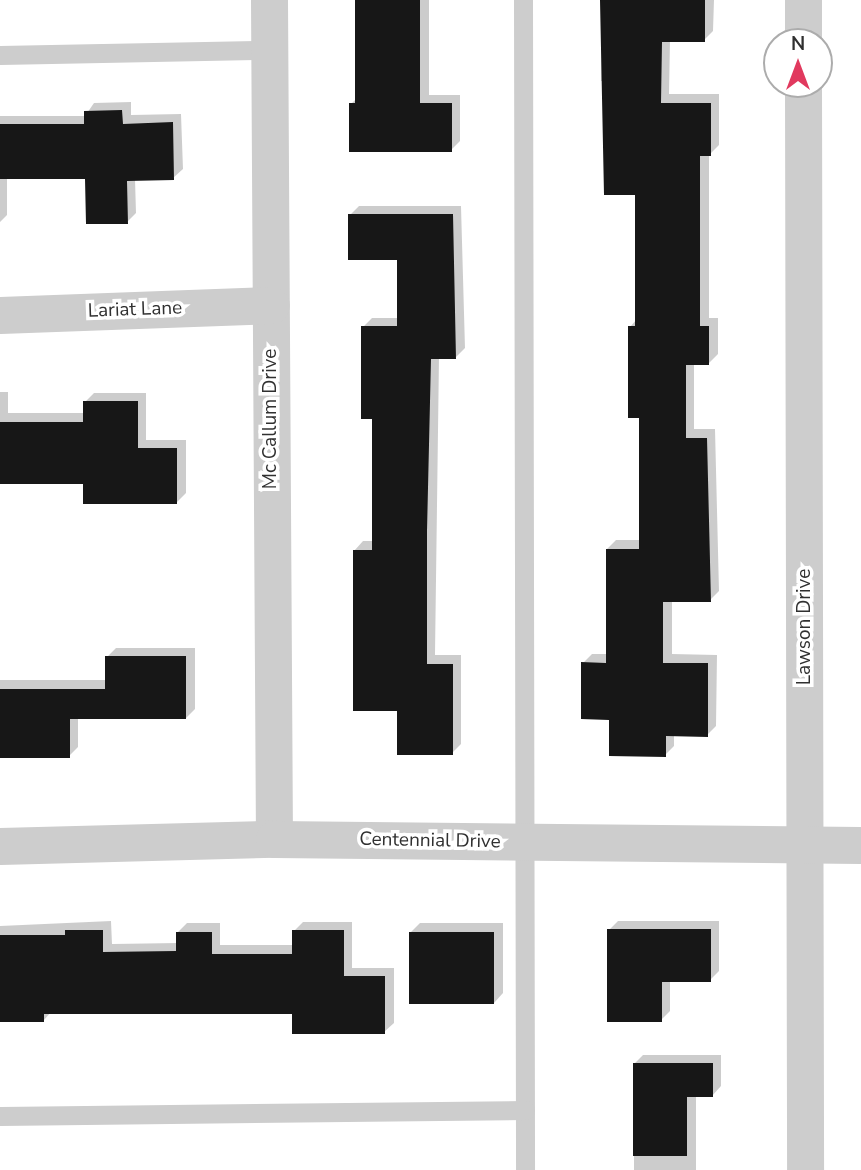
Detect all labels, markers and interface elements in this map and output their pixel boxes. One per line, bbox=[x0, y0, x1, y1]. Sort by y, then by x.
north arrow bbox=[763, 28, 833, 98]
text: N bbox=[791, 31, 805, 57]
street label: Lariat Lane bbox=[87, 297, 183, 323]
street label: Mc Callum Drive bbox=[260, 349, 282, 489]
street label: Lawson Drive bbox=[794, 569, 816, 685]
street label: Centennial Drive bbox=[359, 828, 501, 854]

